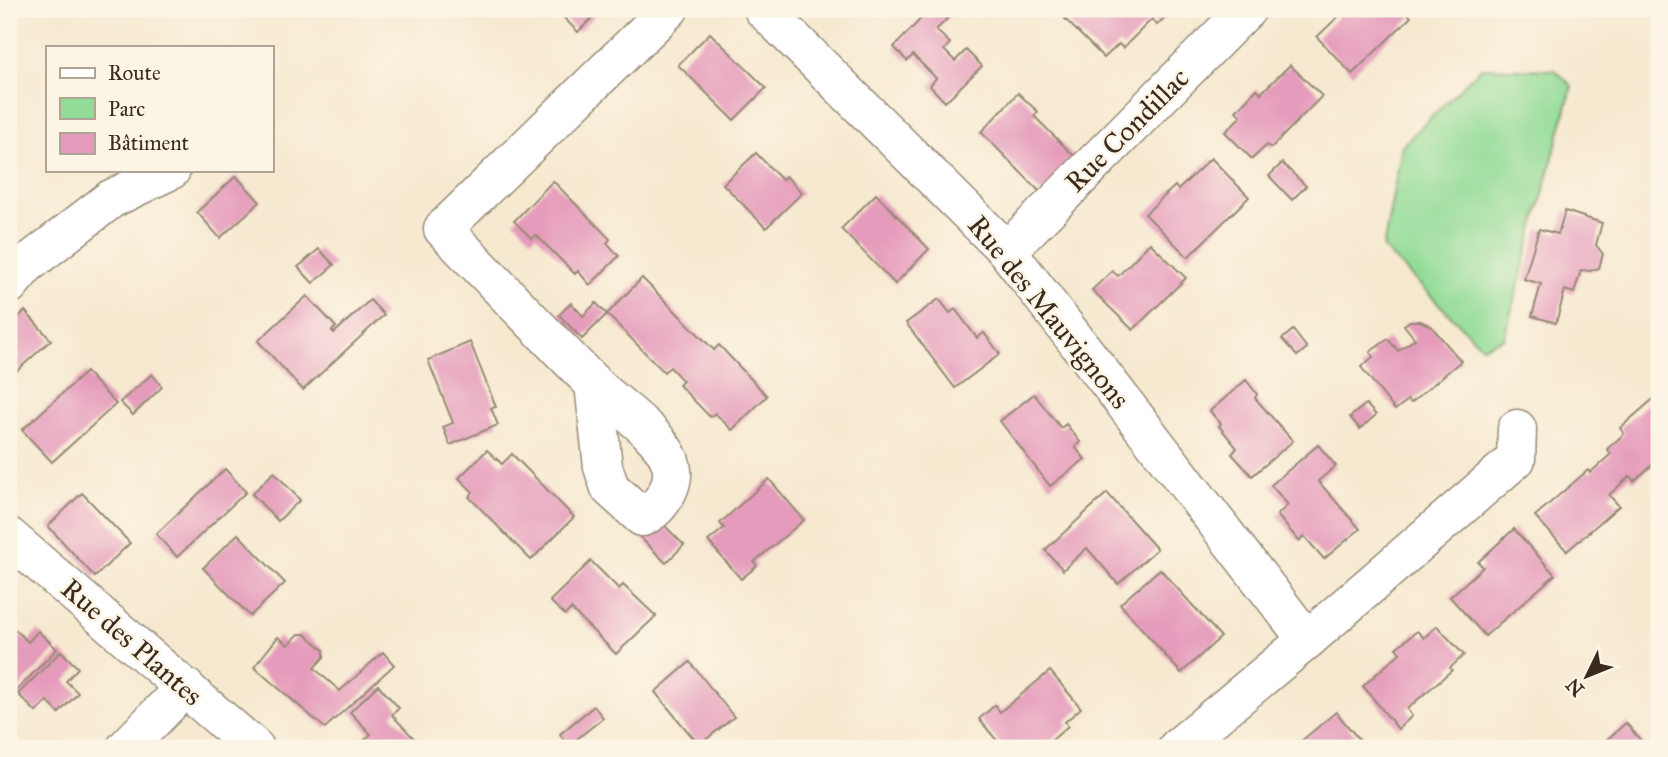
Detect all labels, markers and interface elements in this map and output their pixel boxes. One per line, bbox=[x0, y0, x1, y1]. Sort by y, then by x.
legend bbox=[46, 46, 273, 172]
text: Route bbox=[108, 60, 161, 86]
street label: Rue Condillac bbox=[1058, 61, 1196, 199]
text: Parc bbox=[108, 96, 145, 122]
text: Bâtiment bbox=[108, 130, 190, 156]
street label: Rue des Mauvignons bbox=[960, 208, 1138, 416]
street label: Rue des Plantes bbox=[54, 571, 210, 713]
north arrow bbox=[1552, 642, 1622, 712]
text: N bbox=[1561, 674, 1589, 701]

